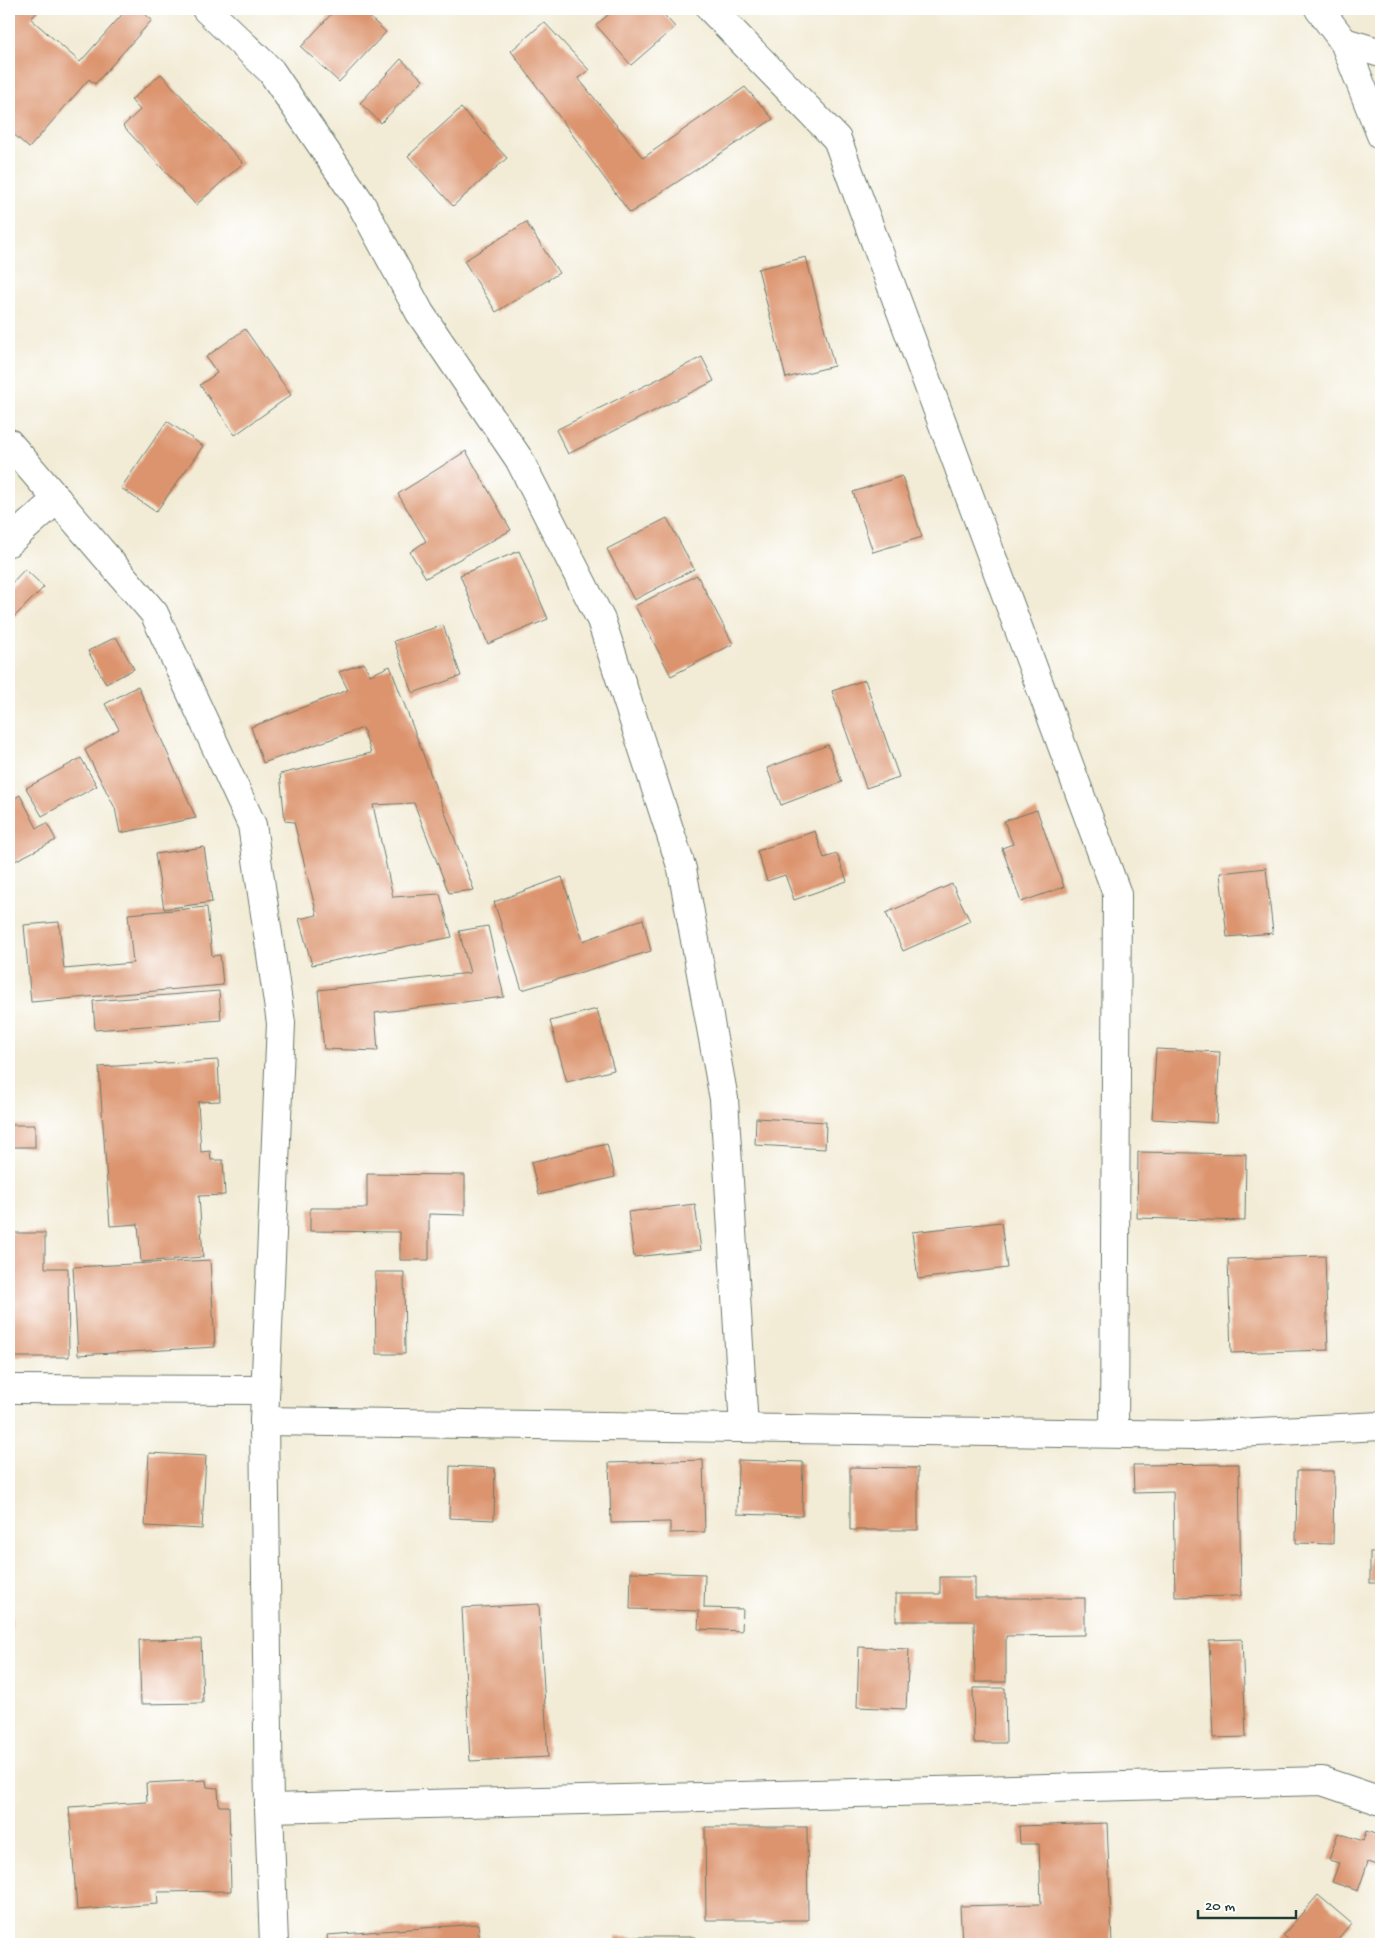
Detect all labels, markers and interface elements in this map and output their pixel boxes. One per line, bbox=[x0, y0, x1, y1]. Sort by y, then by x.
scale bar bbox=[1198, 1888, 1295, 1920]
text: 20 m bbox=[1205, 1898, 1235, 1916]

